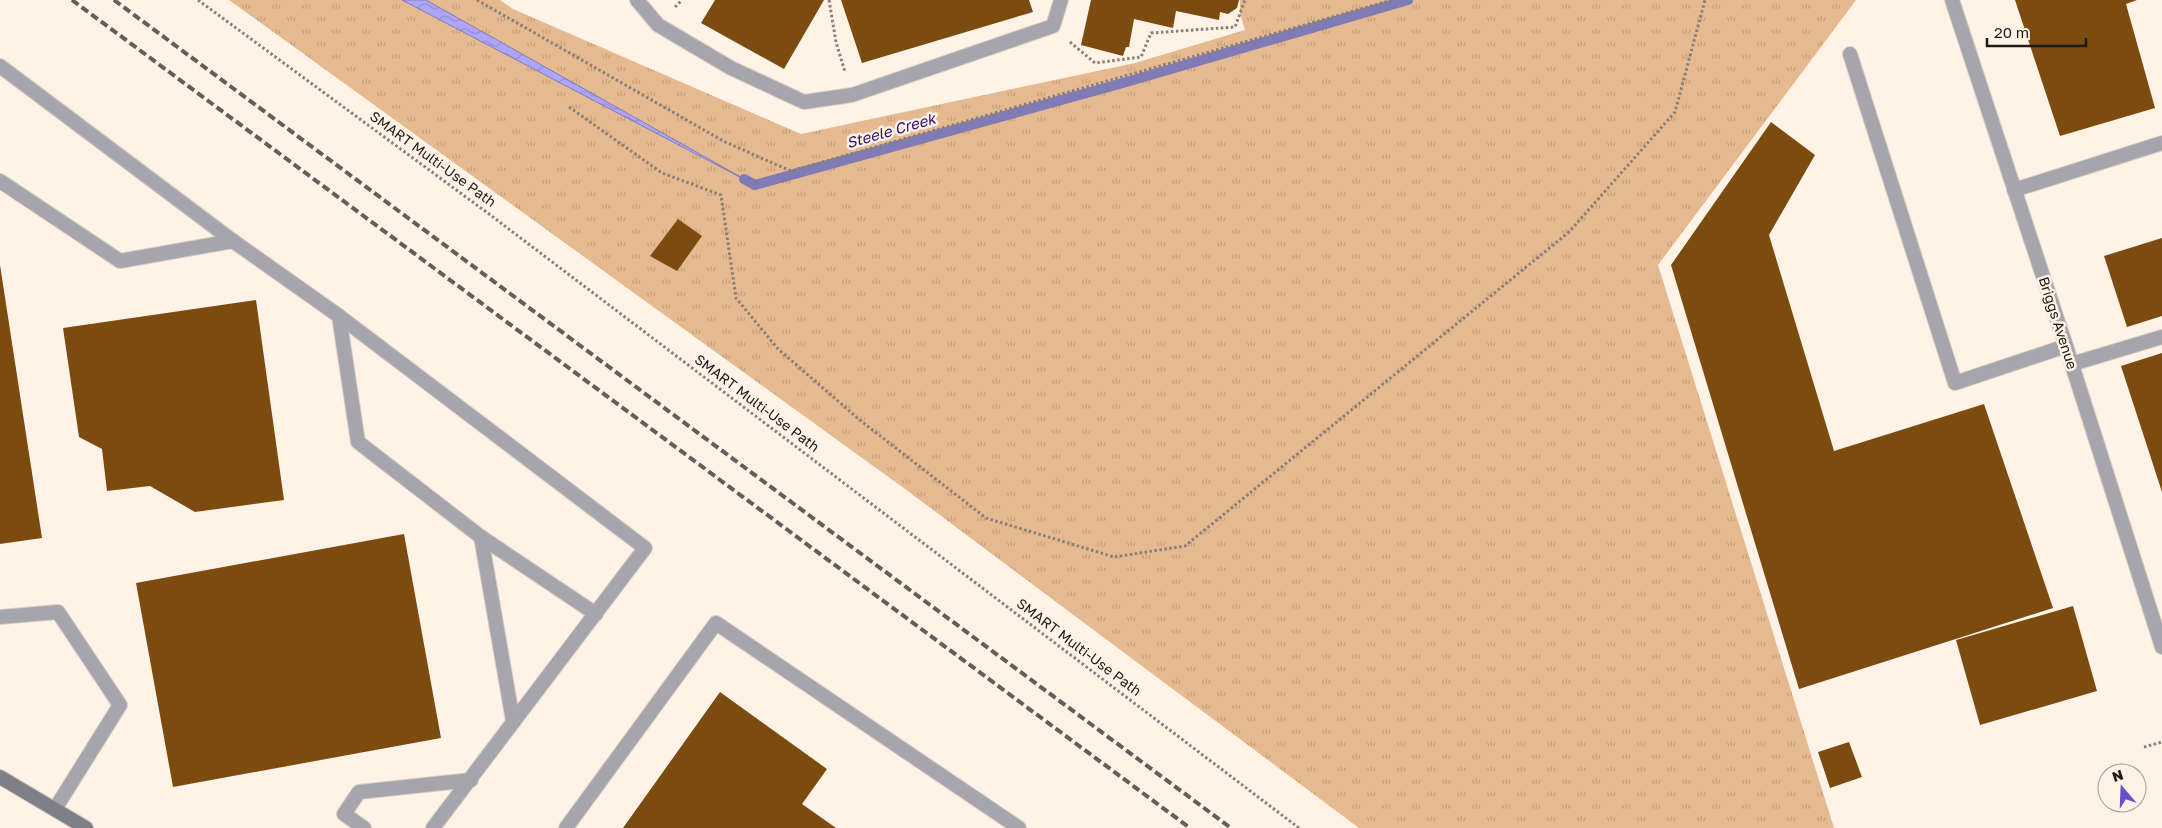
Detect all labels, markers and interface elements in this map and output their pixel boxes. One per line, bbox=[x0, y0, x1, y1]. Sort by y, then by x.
scale bar bbox=[1987, 15, 2086, 47]
text: 20 m bbox=[1994, 23, 2029, 41]
street label: SMART Multi-Use Path bbox=[367, 107, 500, 210]
water label: Steele Creek bbox=[844, 108, 939, 151]
street label: Briggs Avenue bbox=[2036, 274, 2081, 371]
street label: SMART Multi-Use Path bbox=[692, 350, 823, 455]
street label: SMART Multi-Use Path bbox=[1014, 594, 1145, 699]
north arrow bbox=[2097, 763, 2147, 813]
text: N bbox=[2110, 765, 2125, 785]

